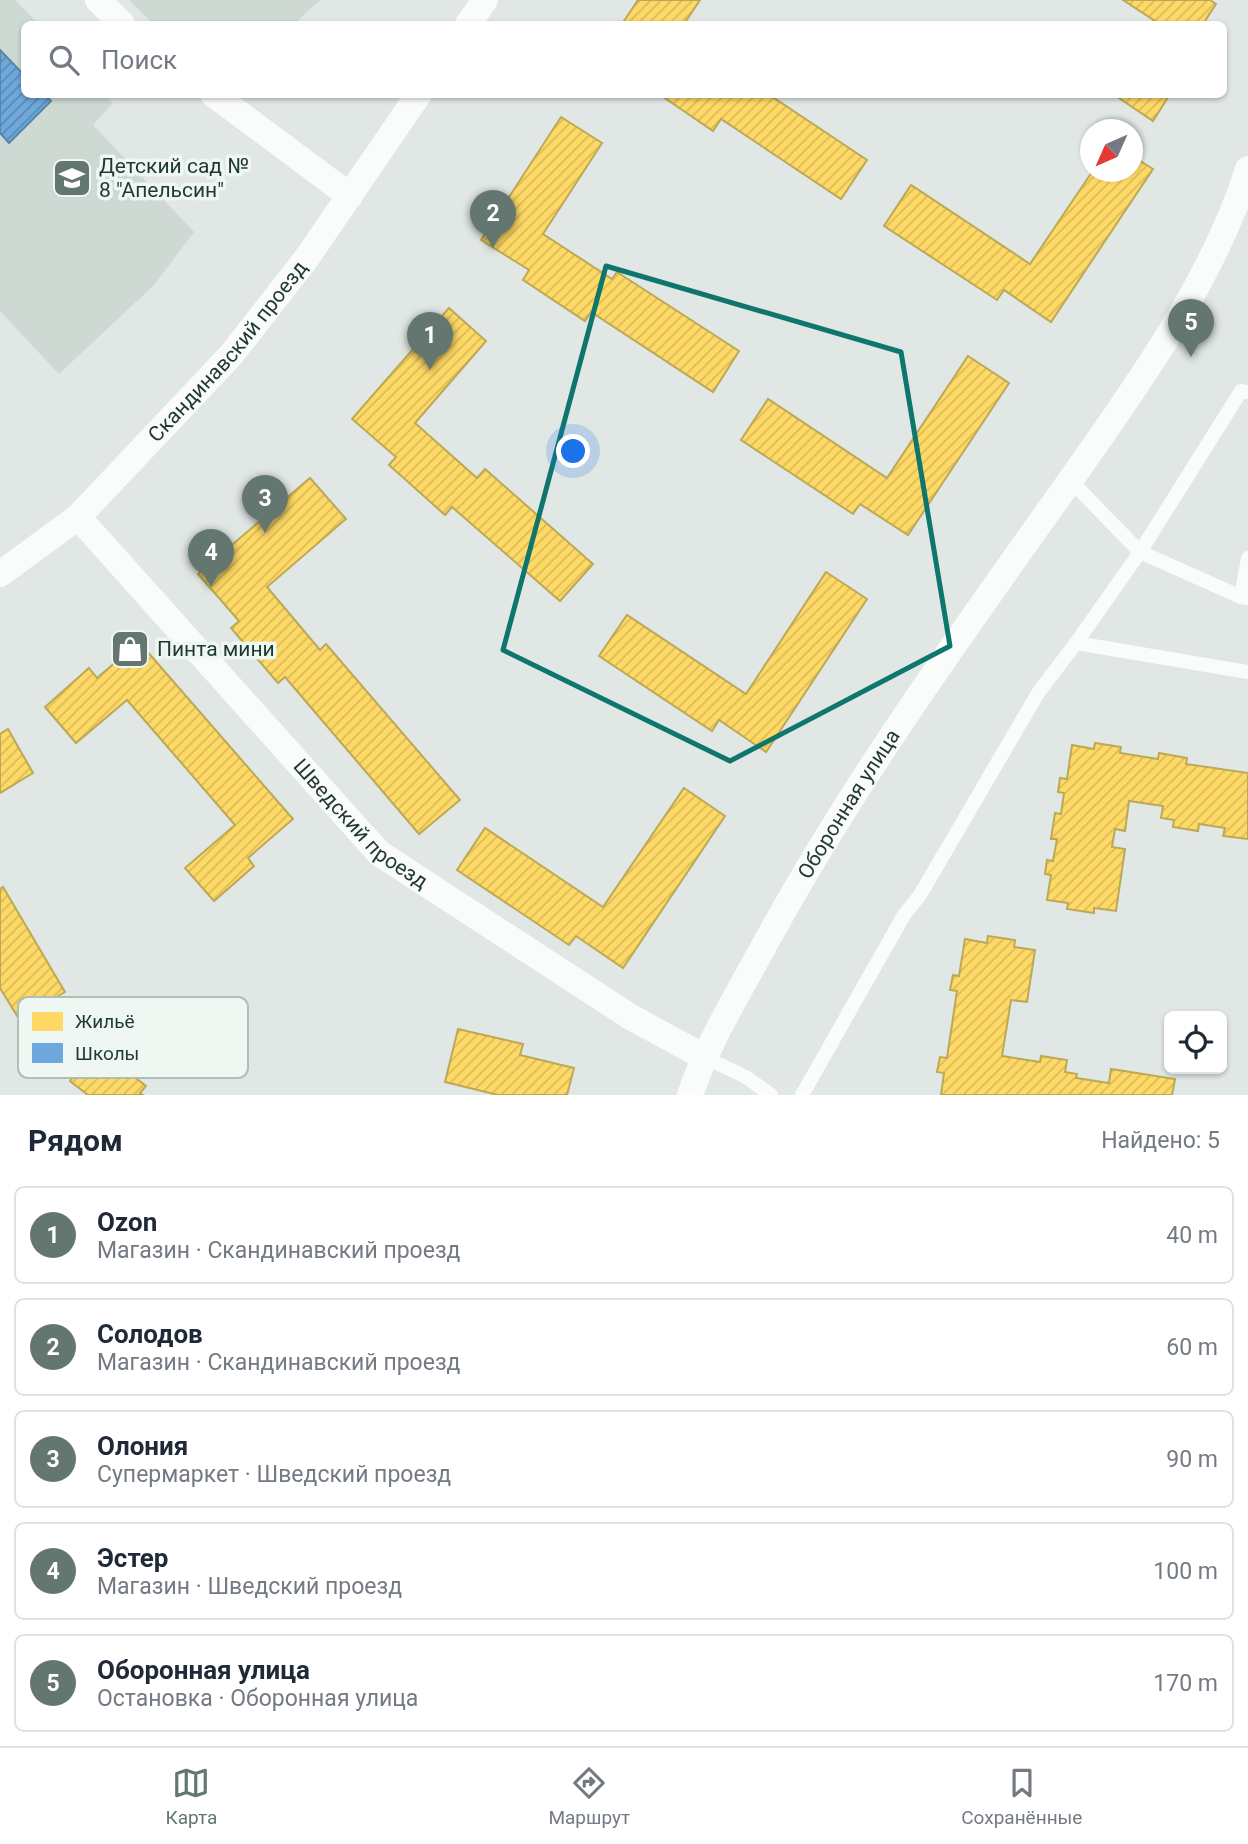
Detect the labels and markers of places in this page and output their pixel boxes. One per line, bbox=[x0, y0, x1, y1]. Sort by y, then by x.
place label: Детский сад № 8 "Апельсин" bbox=[99, 154, 249, 202]
school or university icon: Детский сад № 8 "Апельсин" bbox=[51, 157, 93, 199]
pin: 2 bbox=[470, 190, 516, 248]
pin: 5 bbox=[1168, 299, 1214, 357]
pin: 1 bbox=[407, 312, 453, 370]
pin: 3 bbox=[242, 475, 288, 533]
pin: 4 bbox=[188, 529, 234, 587]
shop icon: Пинта мини bbox=[109, 628, 151, 670]
place label: Пинта мини bbox=[157, 637, 275, 661]

